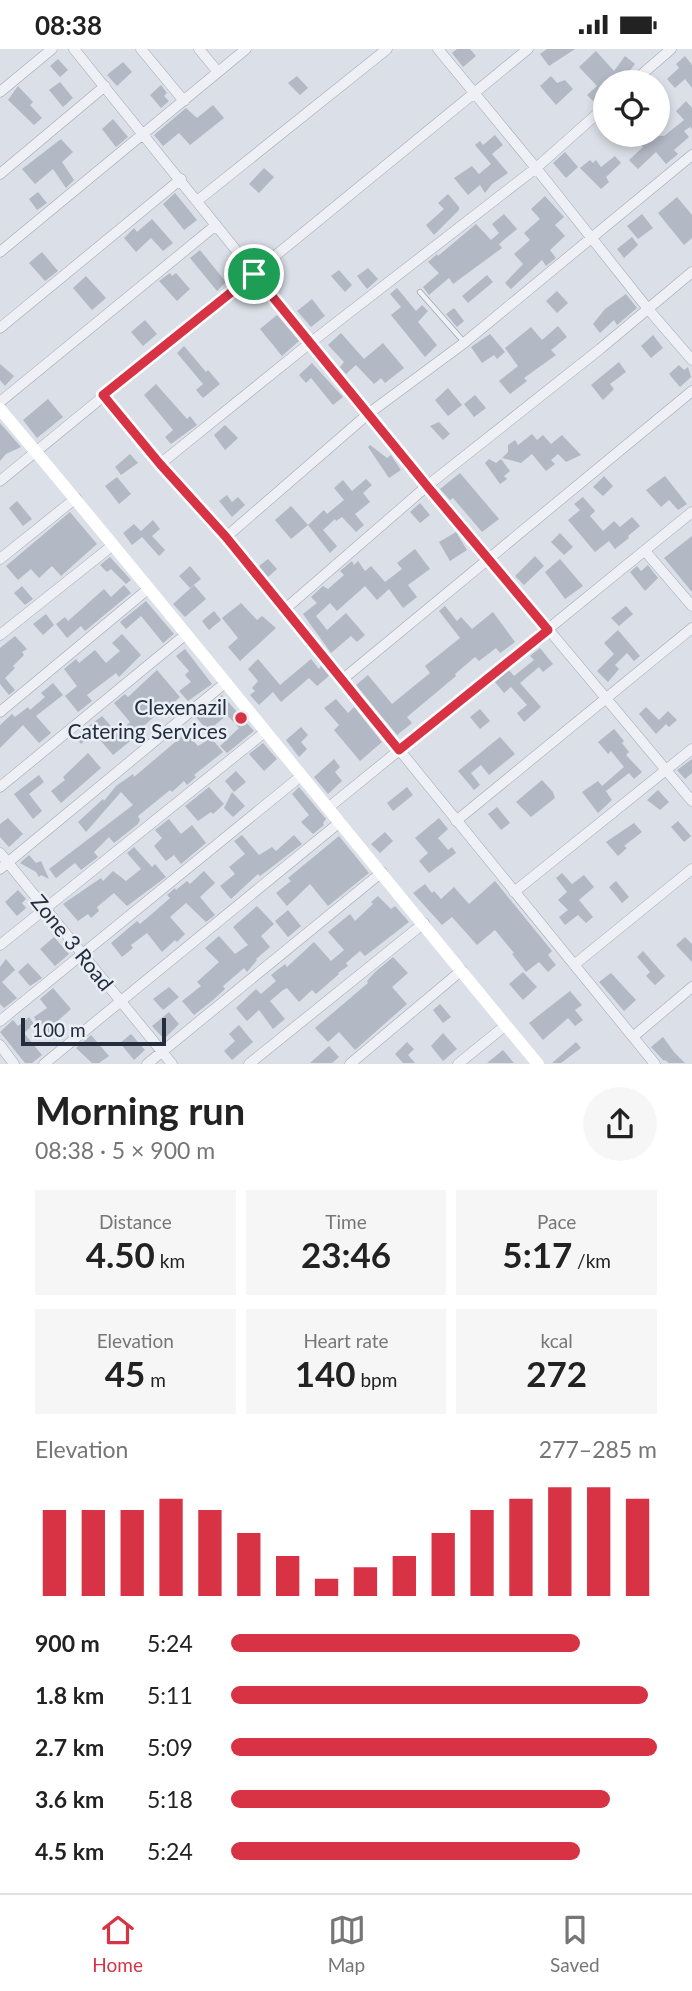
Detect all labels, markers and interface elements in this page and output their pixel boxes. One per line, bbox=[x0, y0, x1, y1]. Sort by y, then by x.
text: 08:38 bbox=[35, 9, 102, 41]
map controls bbox=[593, 70, 670, 147]
button: locate bbox=[593, 70, 670, 147]
pin bbox=[224, 244, 284, 304]
icon: arrive bbox=[235, 255, 273, 293]
place label: Clexenazil Catering Services bbox=[67, 694, 227, 743]
marker: Clexenazil Catering Services bbox=[233, 710, 249, 726]
street label: Zone 3 Road bbox=[27, 889, 119, 995]
scale bar bbox=[21, 1015, 166, 1046]
text: 100 m bbox=[32, 1018, 86, 1041]
text: Morning run bbox=[35, 1087, 245, 1133]
button: share bbox=[583, 1087, 657, 1161]
text: 08:38 · 5 × 900 m bbox=[35, 1136, 215, 1164]
text: Distance bbox=[99, 1210, 172, 1233]
text: Time bbox=[325, 1210, 367, 1233]
text: Pace bbox=[537, 1210, 576, 1233]
text: 4.50 bbox=[86, 1233, 155, 1275]
text: 23:46 bbox=[301, 1233, 391, 1275]
text: 5:17 bbox=[502, 1233, 572, 1275]
text: km bbox=[155, 1249, 185, 1272]
text: /km bbox=[572, 1249, 611, 1272]
text: Elevation bbox=[97, 1329, 174, 1352]
text: Heart rate bbox=[303, 1329, 389, 1352]
text: kcal bbox=[541, 1329, 573, 1352]
text: 45 bbox=[105, 1352, 145, 1394]
text: 140 bbox=[295, 1352, 356, 1394]
text: 272 bbox=[526, 1352, 587, 1394]
text: m bbox=[145, 1368, 166, 1391]
text: bpm bbox=[356, 1368, 397, 1391]
text: Elevation bbox=[35, 1435, 128, 1463]
text: 277–285 m bbox=[539, 1435, 657, 1463]
text: 900 m bbox=[35, 1629, 100, 1657]
text: 5:24 bbox=[147, 1629, 193, 1657]
text: 1.8 km bbox=[35, 1681, 104, 1709]
text: 5:11 bbox=[147, 1681, 193, 1709]
text: 2.7 km bbox=[35, 1733, 104, 1761]
text: 5:09 bbox=[147, 1733, 193, 1761]
text: 3.6 km bbox=[35, 1785, 104, 1813]
text: 5:18 bbox=[147, 1785, 193, 1813]
text: 4.5 km bbox=[35, 1837, 104, 1865]
text: 5:24 bbox=[147, 1837, 193, 1865]
tab: Home bbox=[92, 1911, 143, 1976]
tab: Map bbox=[328, 1911, 366, 1976]
tab: Saved bbox=[550, 1911, 600, 1976]

